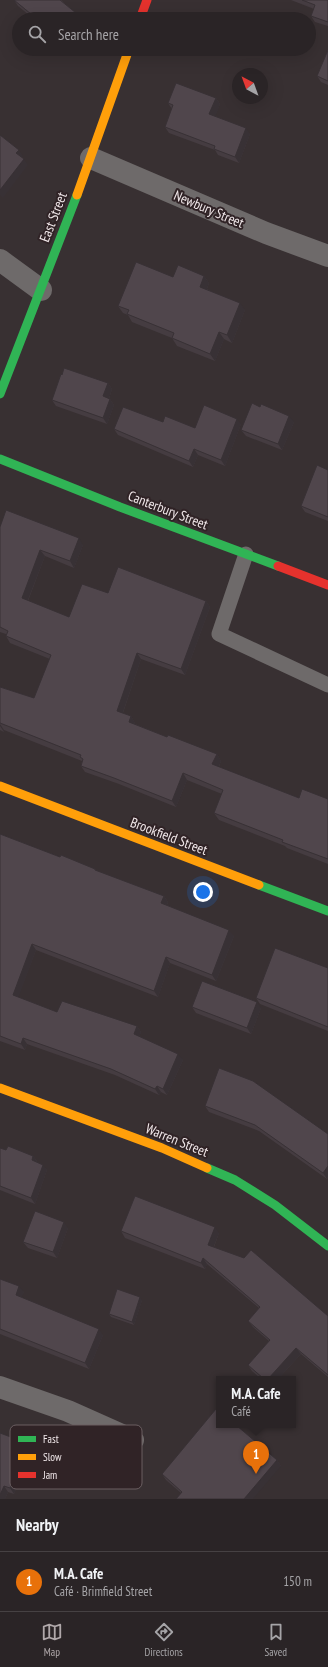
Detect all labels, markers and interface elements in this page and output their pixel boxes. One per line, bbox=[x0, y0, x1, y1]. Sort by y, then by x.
search box bbox=[12, 12, 316, 56]
icon: search bbox=[26, 23, 48, 45]
text: Search here bbox=[58, 25, 119, 44]
north arrow bbox=[232, 68, 268, 104]
street label: Newbury Street bbox=[171, 186, 247, 232]
street label: East Street bbox=[35, 189, 71, 245]
street label: Canterbury Street bbox=[125, 487, 211, 534]
street label: Brookfield Street bbox=[128, 813, 210, 859]
your location bbox=[193, 882, 213, 902]
street label: Warren Street bbox=[143, 1119, 211, 1161]
popup bbox=[216, 1376, 296, 1428]
text: M.A. Cafe bbox=[231, 1384, 281, 1403]
text: Café bbox=[231, 1403, 251, 1420]
legend bbox=[10, 1425, 142, 1489]
text: Fast bbox=[43, 1432, 59, 1446]
pin: 1 bbox=[243, 1441, 269, 1474]
text: Slow bbox=[43, 1450, 62, 1464]
text: Jam bbox=[42, 1468, 57, 1482]
text: Nearby bbox=[16, 1514, 59, 1536]
text: M.A. Cafe bbox=[54, 1564, 103, 1583]
text: 1 bbox=[26, 1573, 32, 1590]
text: 150 m bbox=[283, 1573, 312, 1590]
text: Café · Brimfield Street bbox=[54, 1583, 152, 1600]
tab: Map bbox=[41, 1621, 63, 1659]
tab: Directions bbox=[145, 1621, 183, 1659]
tab: Saved bbox=[264, 1621, 287, 1659]

